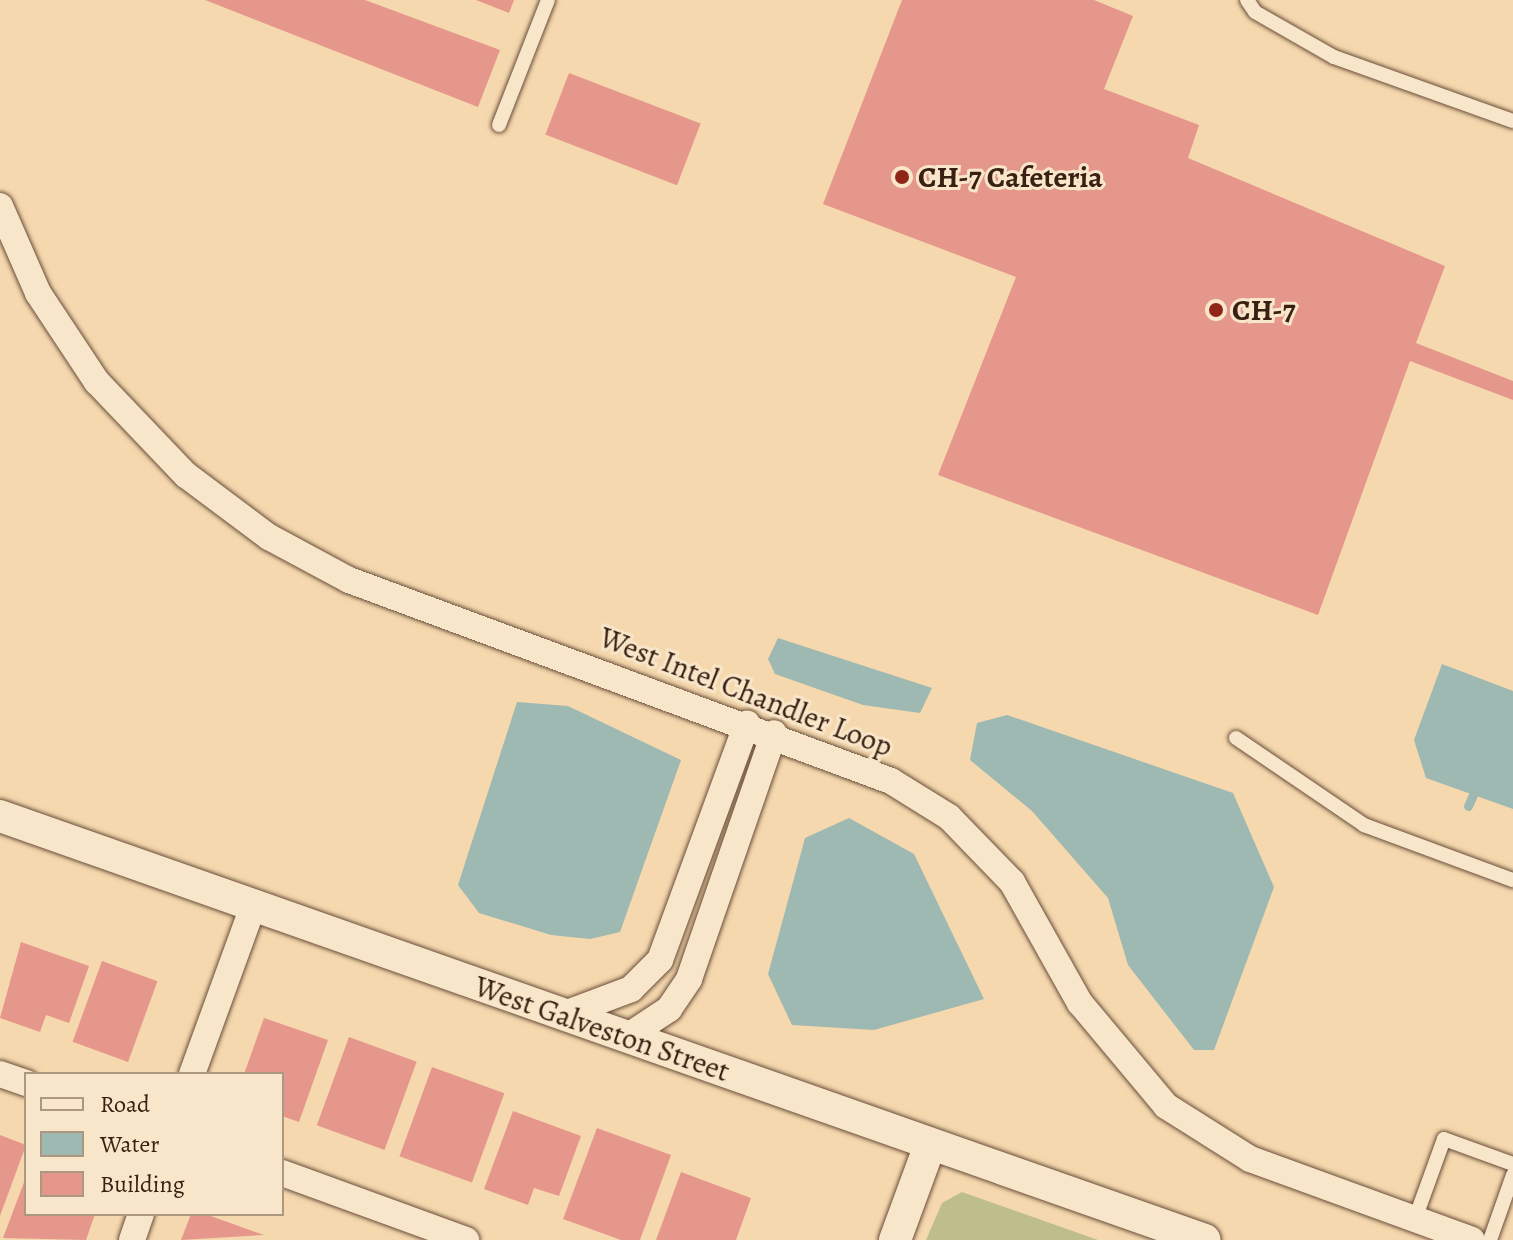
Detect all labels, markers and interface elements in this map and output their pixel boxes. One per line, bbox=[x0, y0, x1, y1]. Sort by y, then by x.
place label: CH-7 Cafeteria bbox=[918, 159, 1103, 195]
marker: CH-7 Cafeteria bbox=[893, 168, 911, 186]
place label: CH-7 bbox=[1232, 292, 1295, 328]
marker: CH-7 bbox=[1207, 301, 1225, 319]
street label: West Intel Chandler Loop bbox=[594, 619, 898, 765]
street label: West Galveston Street bbox=[470, 968, 734, 1090]
legend bbox=[24, 1072, 284, 1216]
text: Road bbox=[100, 1088, 150, 1120]
text: Water bbox=[100, 1128, 160, 1160]
text: Building bbox=[100, 1168, 185, 1200]

